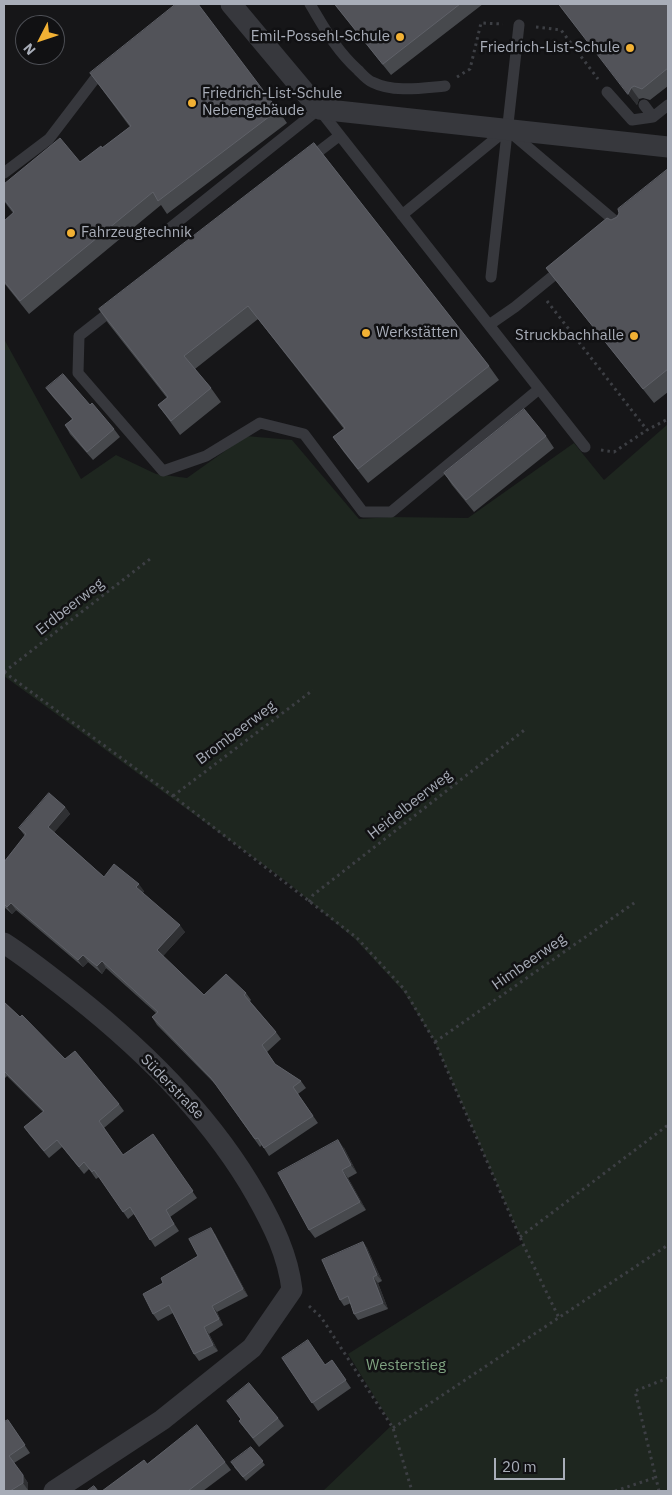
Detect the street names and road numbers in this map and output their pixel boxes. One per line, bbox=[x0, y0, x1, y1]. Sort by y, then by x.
street label: Erdbeerweg bbox=[32, 575, 108, 639]
street label: Brombeerweg bbox=[193, 697, 279, 769]
street label: Heidelbeerweg bbox=[364, 767, 456, 843]
street label: Himbeerweg bbox=[489, 930, 569, 994]
street label: Süderstraße bbox=[137, 1051, 207, 1123]

